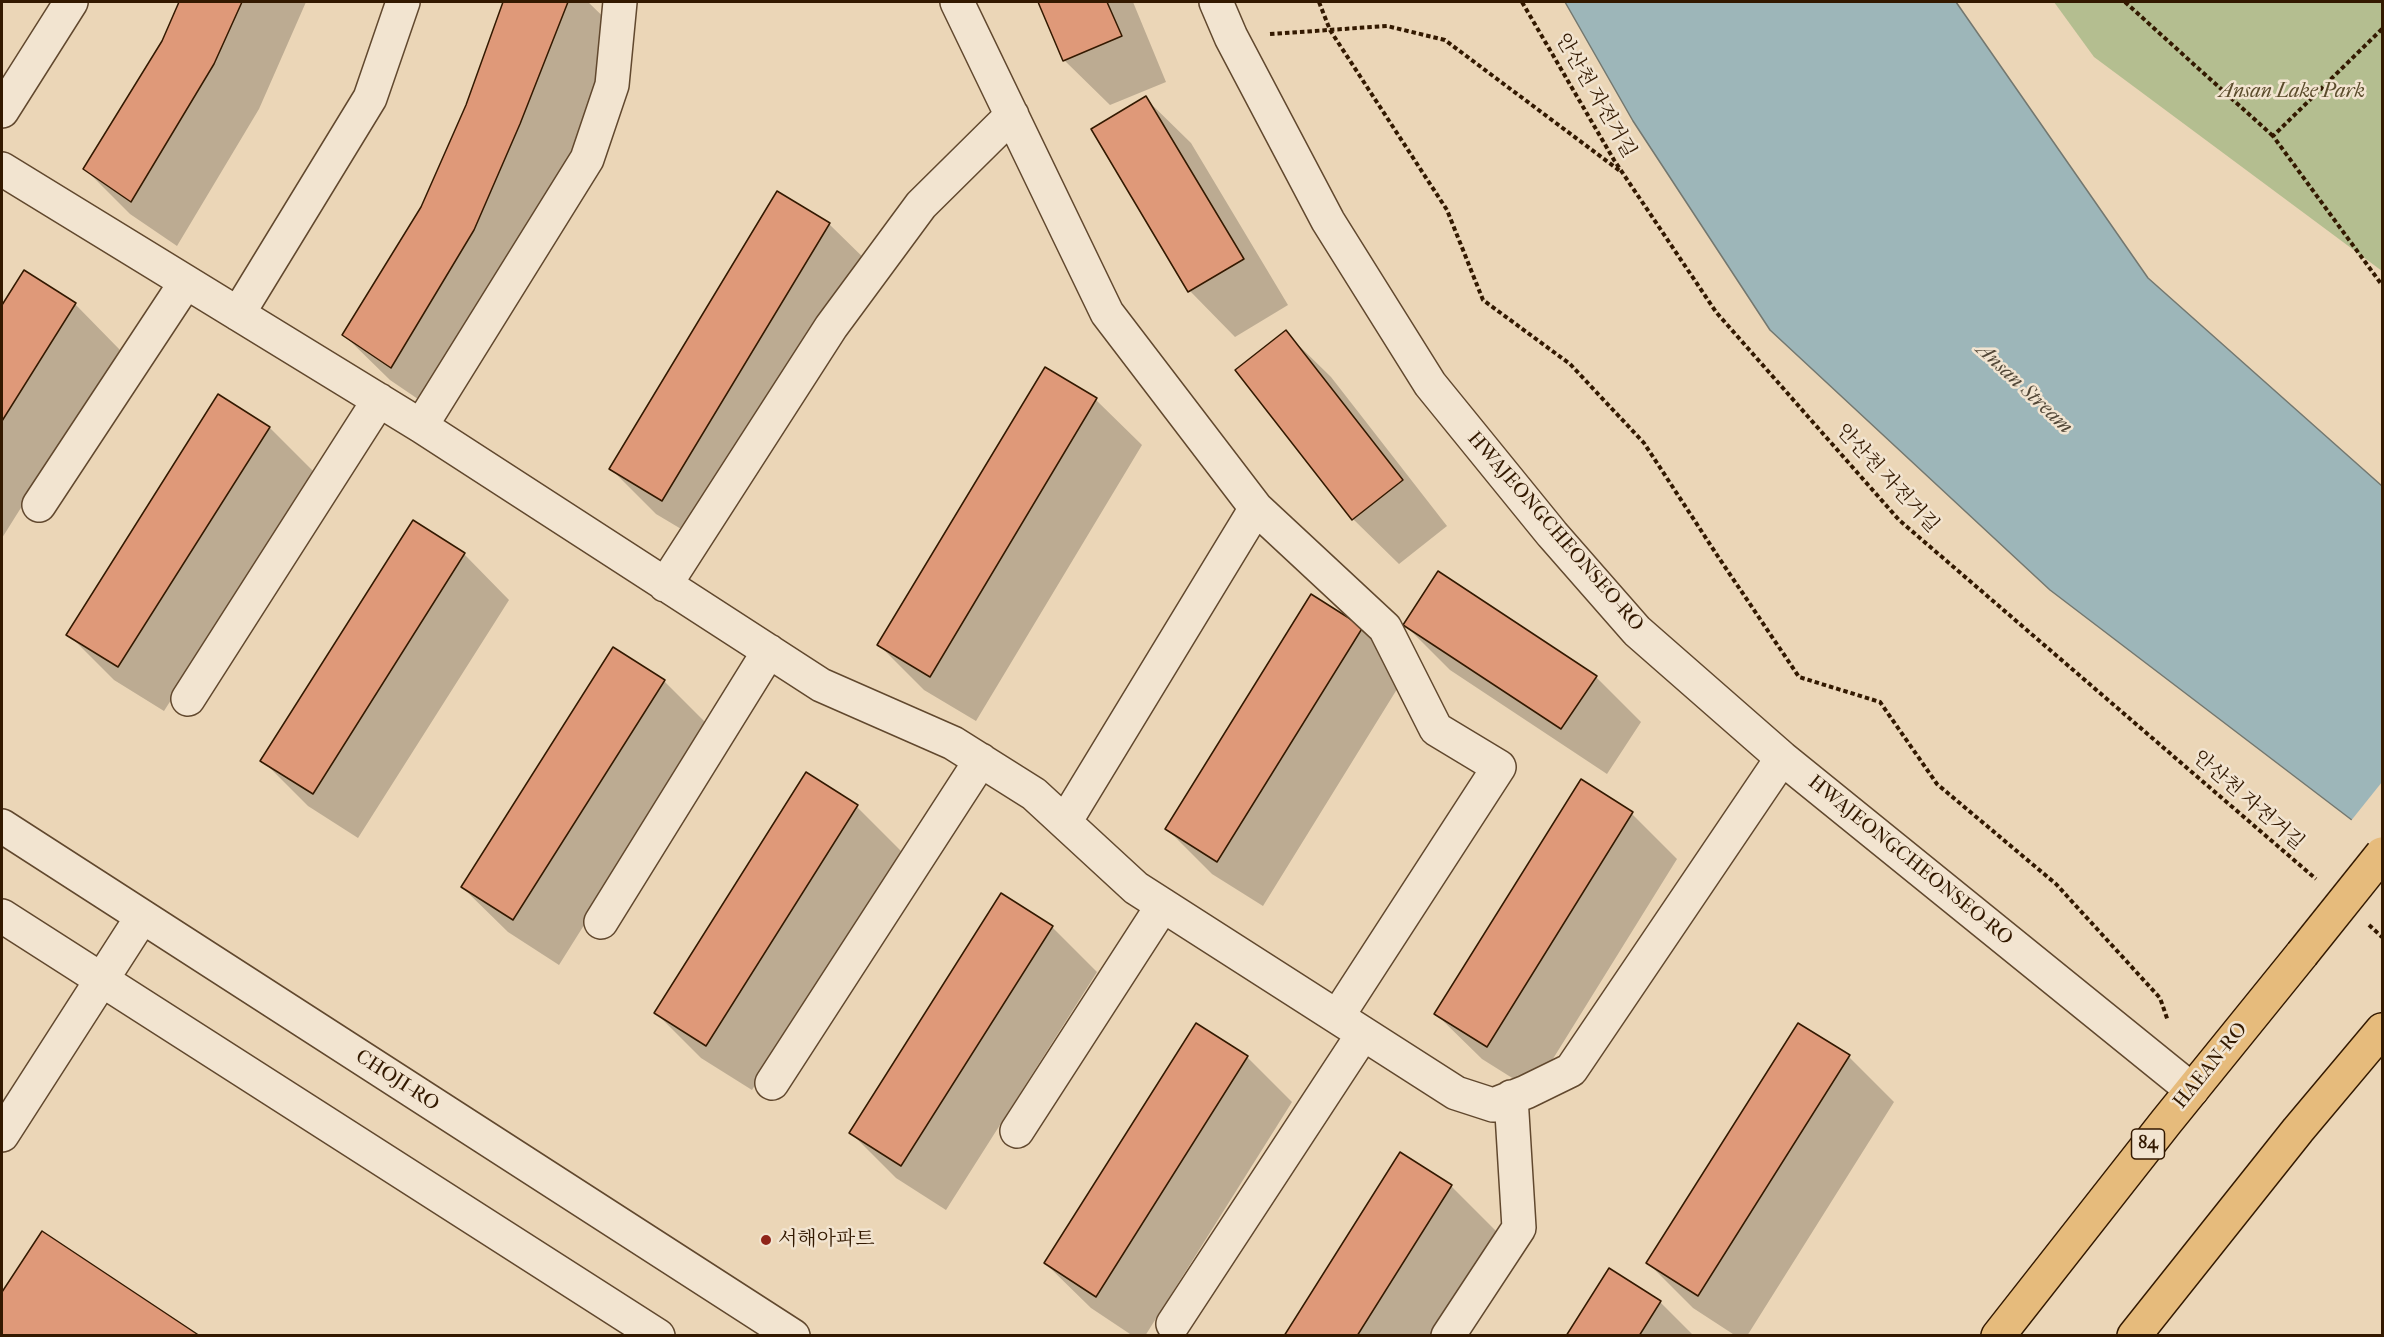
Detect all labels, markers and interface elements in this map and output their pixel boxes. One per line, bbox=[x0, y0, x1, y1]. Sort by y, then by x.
street label: 안산천 자전거길 bbox=[1550, 30, 1640, 162]
park label: Ansan Lake Park bbox=[2219, 80, 2365, 104]
water label: Ansan Stream bbox=[1971, 338, 2077, 440]
street label: 안산천 자전거길 bbox=[1831, 420, 1943, 538]
street label: HWAJEONGCHEONSEO-RO bbox=[1462, 427, 1648, 637]
street label: 안산천 자전거길 bbox=[2187, 746, 2309, 856]
street label: HWAJEONGCHEONSEO-RO bbox=[1803, 771, 2017, 951]
street label: HAEAN-RO bbox=[2169, 1018, 2253, 1114]
street label: CHOJI-RO bbox=[351, 1045, 443, 1117]
road number: 84 bbox=[2132, 1129, 2164, 1159]
place label: 서해아파트 bbox=[778, 1228, 875, 1252]
marker: 서해아파트 bbox=[759, 1233, 773, 1247]

